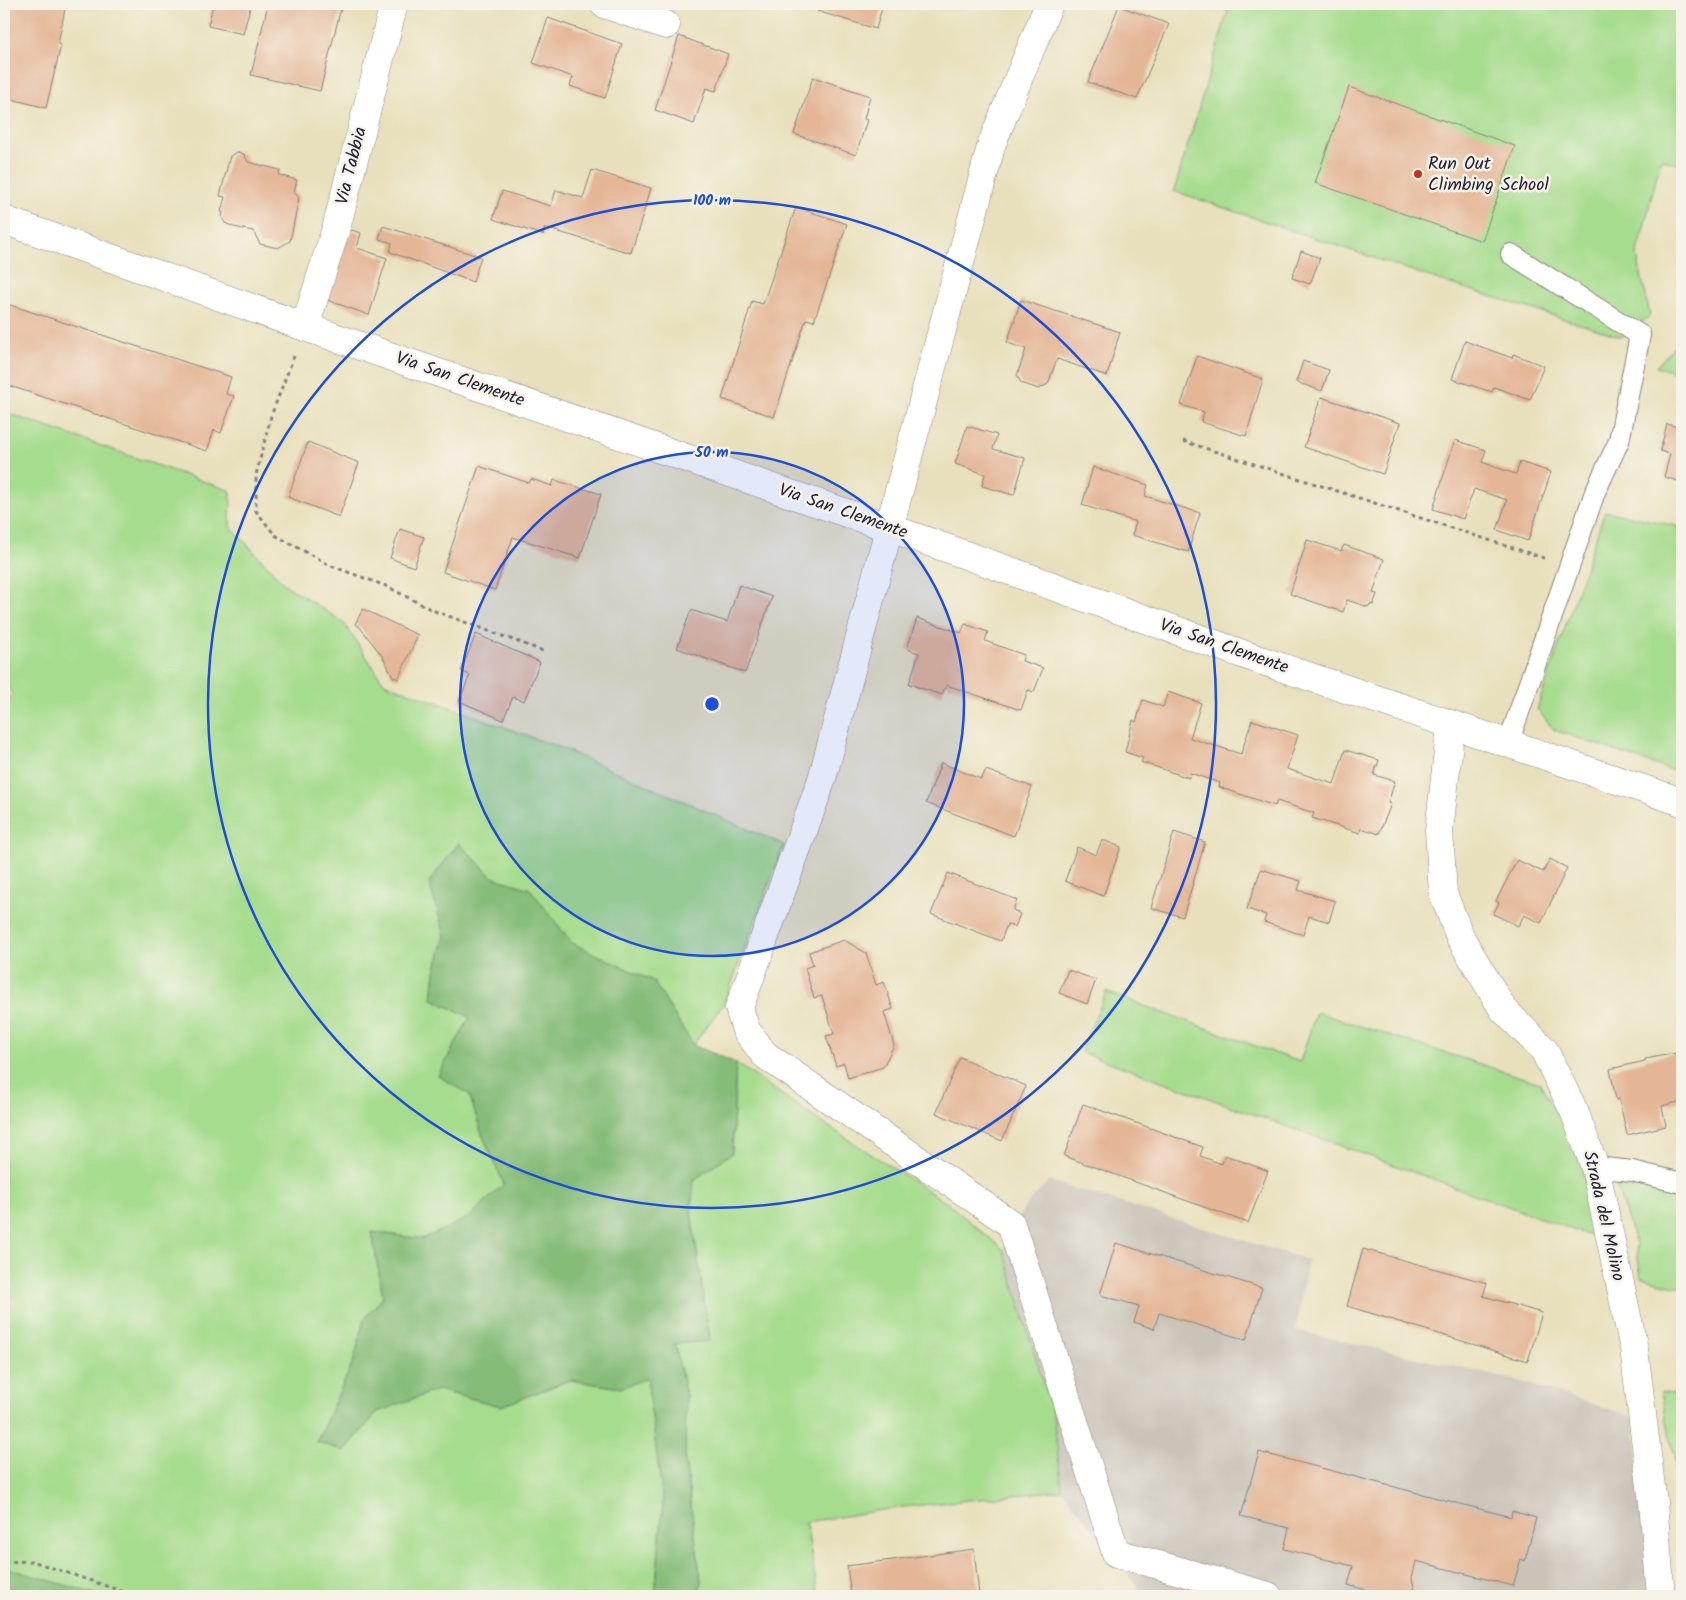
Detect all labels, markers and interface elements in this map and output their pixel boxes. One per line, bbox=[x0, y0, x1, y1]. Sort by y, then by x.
street label: Via Tabbia bbox=[328, 124, 376, 208]
place label: Run Out Climbing School bbox=[1428, 150, 1549, 200]
marker: Run Out Climbing School bbox=[1412, 168, 1424, 180]
text: 100 m bbox=[693, 189, 731, 213]
street label: Via San Clemente bbox=[392, 344, 528, 416]
text: 50 m bbox=[694, 441, 729, 465]
street label: Via San Clemente bbox=[775, 476, 911, 548]
street label: Via San Clemente bbox=[1156, 611, 1292, 683]
centre of rings bbox=[703, 695, 721, 713]
street label: Strada del Molino bbox=[1574, 1148, 1632, 1284]

